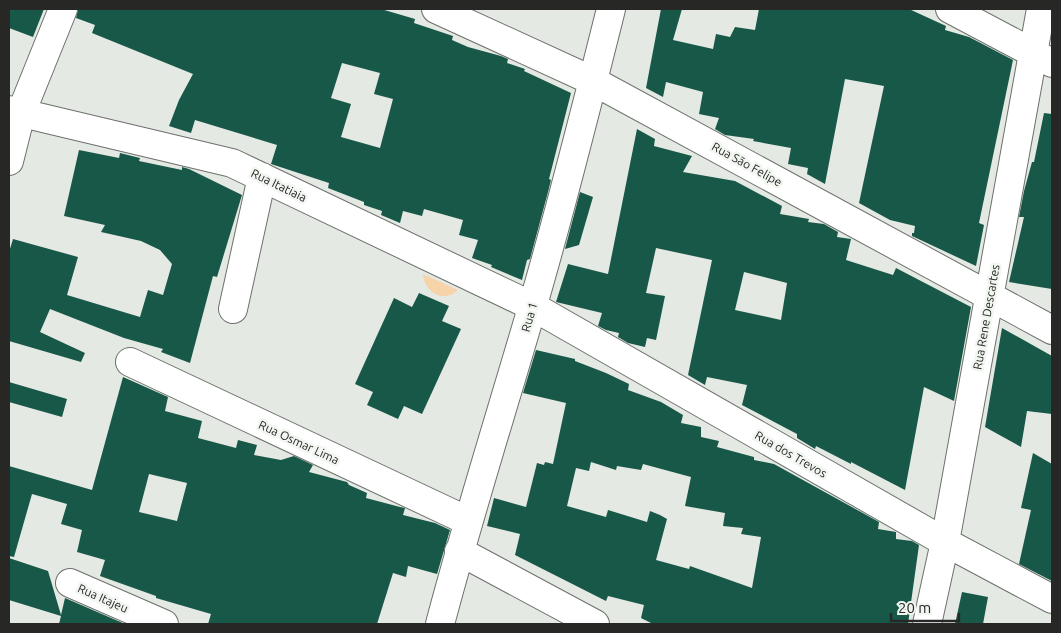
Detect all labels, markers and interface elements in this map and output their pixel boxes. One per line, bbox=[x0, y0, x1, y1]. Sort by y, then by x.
street label: Rua São Felipe bbox=[710, 139, 784, 189]
street label: Rua Itatiaia bbox=[249, 166, 309, 204]
street label: Rua Rene Descartes bbox=[970, 263, 1002, 371]
street label: Rua 1 bbox=[519, 301, 539, 333]
street label: Rua Osmar Lima bbox=[257, 418, 341, 466]
street label: Rua dos Trevos bbox=[753, 428, 829, 480]
street label: Rua Itajeu bbox=[76, 581, 130, 615]
scale bar bbox=[891, 590, 958, 622]
text: 20 m bbox=[898, 599, 931, 616]

